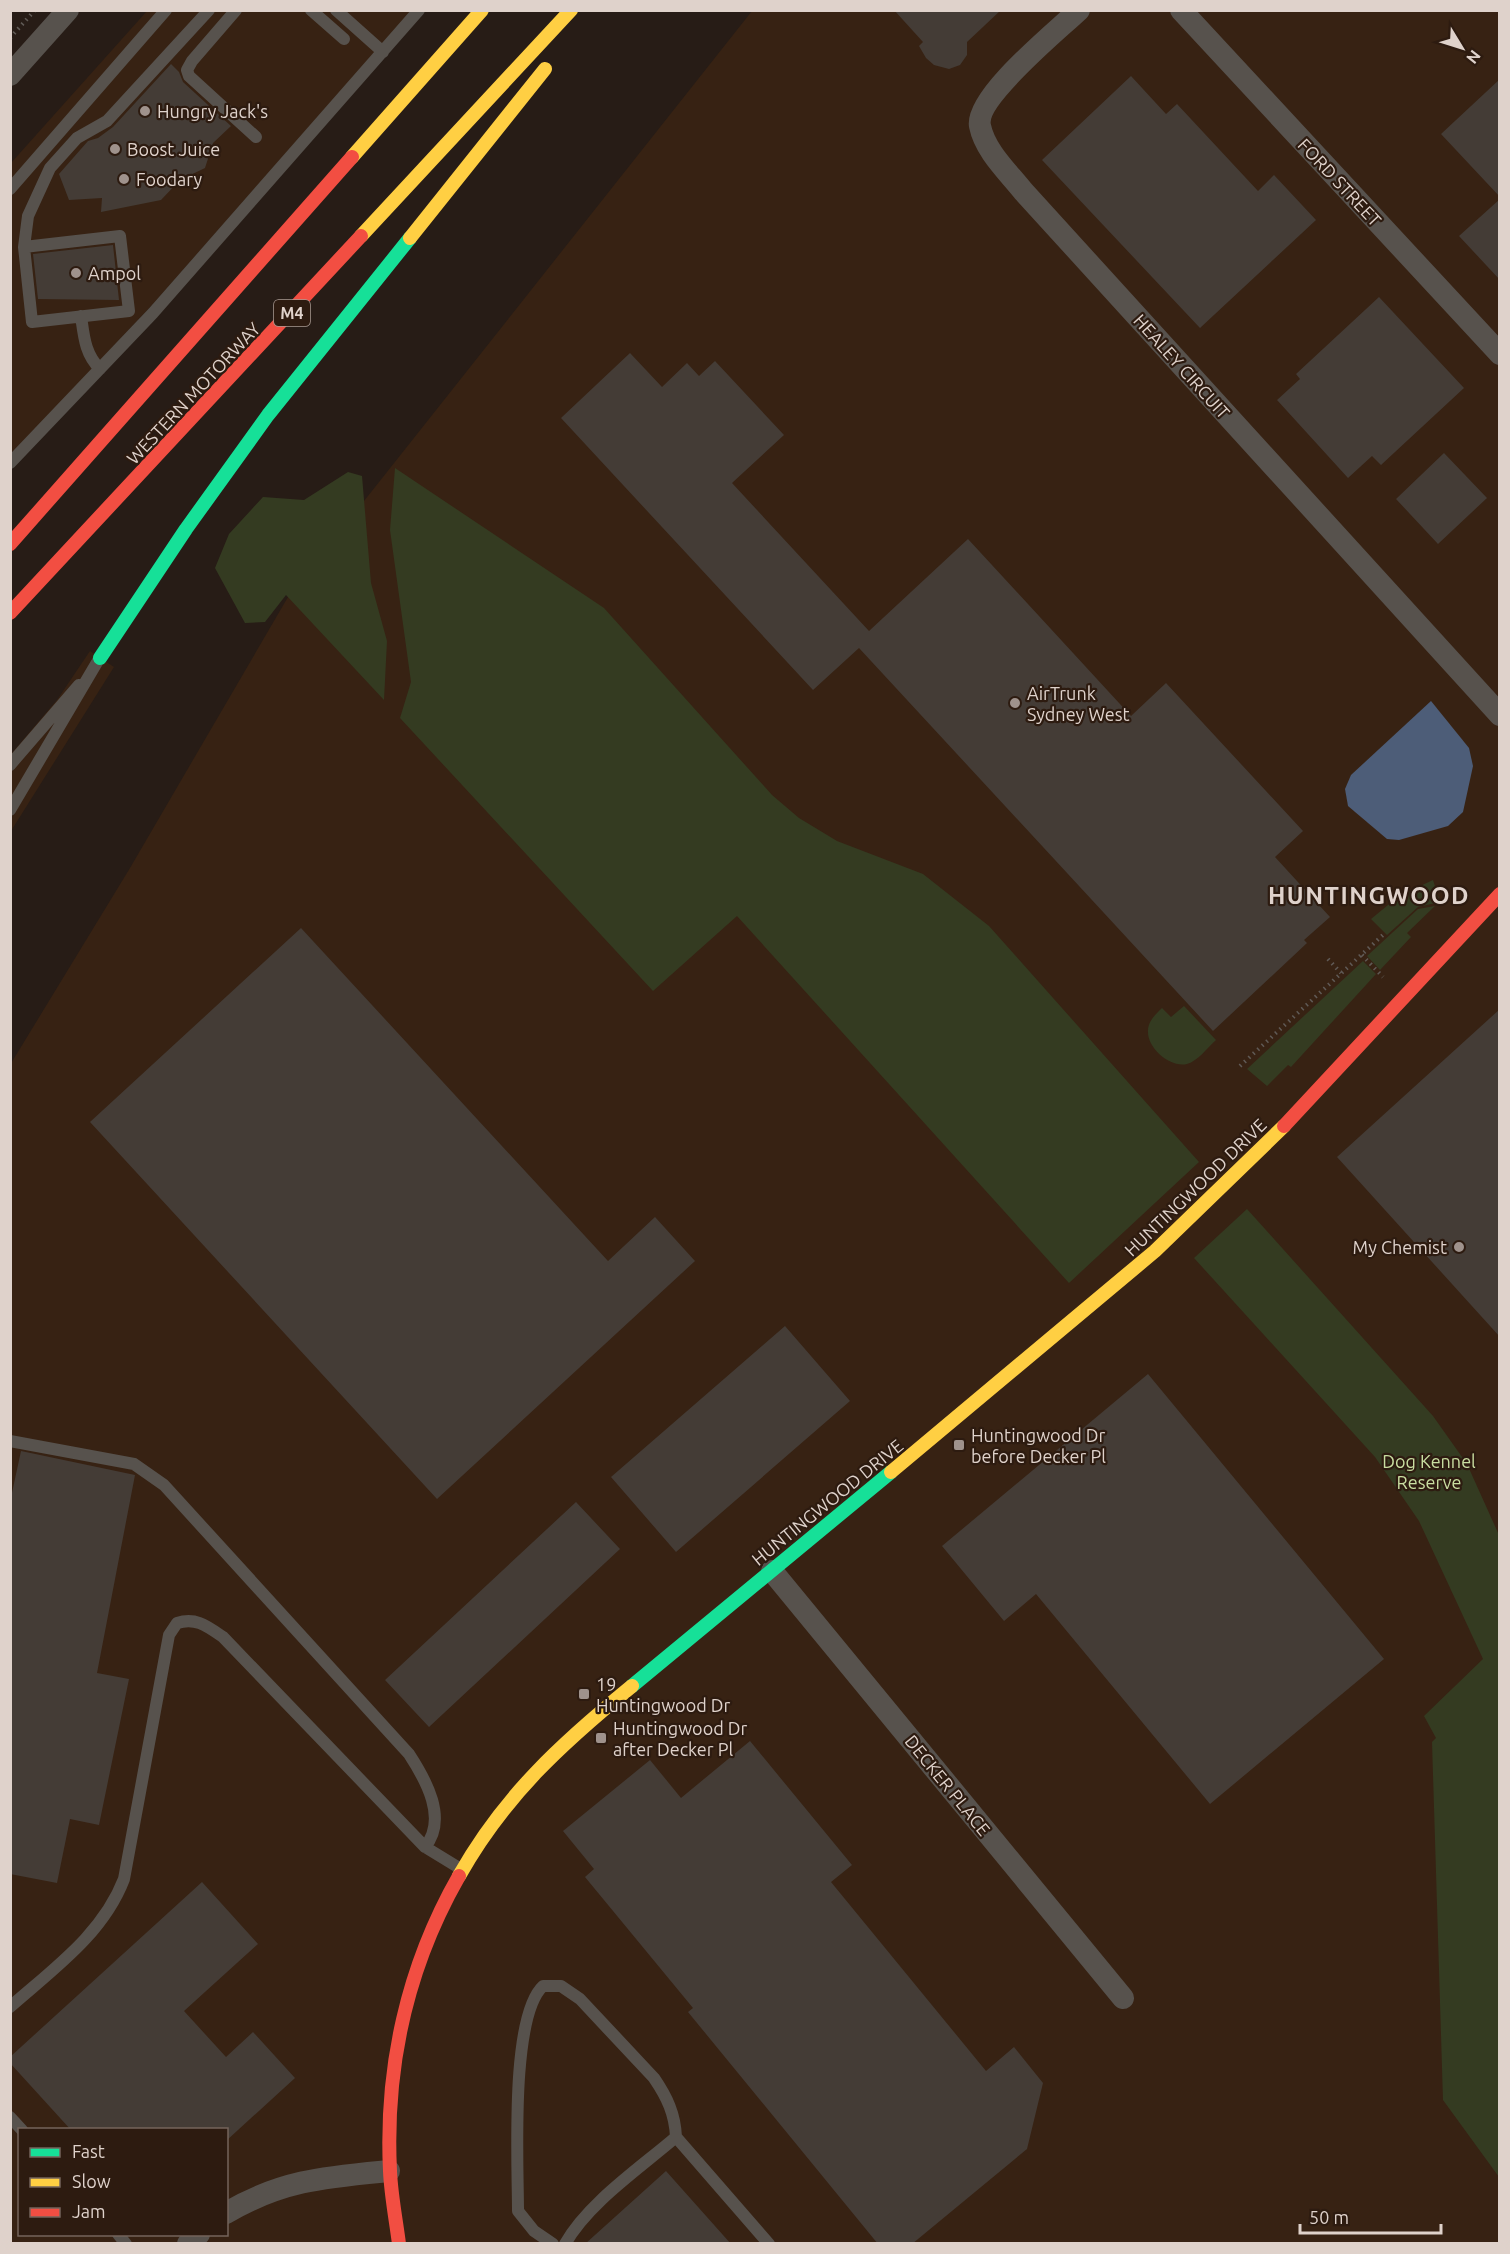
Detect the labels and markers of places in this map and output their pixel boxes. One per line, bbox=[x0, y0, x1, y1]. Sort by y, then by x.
place label: Hungry Jack's bbox=[157, 101, 268, 121]
marker: Hungry Jack's bbox=[138, 104, 152, 118]
place label: Boost Juice bbox=[127, 139, 220, 159]
marker: Boost Juice bbox=[108, 142, 122, 156]
place label: Foodary bbox=[136, 169, 203, 189]
marker: Foodary bbox=[117, 172, 131, 186]
place label: Ampol bbox=[88, 263, 141, 283]
marker: Ampol bbox=[69, 266, 83, 280]
place label: AirTrunk Sydney West bbox=[1027, 683, 1130, 724]
marker: AirTrunk Sydney West bbox=[1008, 696, 1022, 710]
place label: My Chemist bbox=[1353, 1237, 1447, 1257]
marker: My Chemist bbox=[1452, 1240, 1466, 1254]
place label: Huntingwood Dr before Decker Pl bbox=[971, 1425, 1106, 1466]
marker: Huntingwood Dr before Decker Pl bbox=[952, 1438, 966, 1452]
place label: 19 Huntingwood Dr bbox=[596, 1674, 731, 1715]
marker: 19 Huntingwood Dr bbox=[577, 1687, 591, 1701]
place label: Huntingwood Dr after Decker Pl bbox=[613, 1718, 748, 1759]
marker: Huntingwood Dr after Decker Pl bbox=[594, 1731, 608, 1745]

